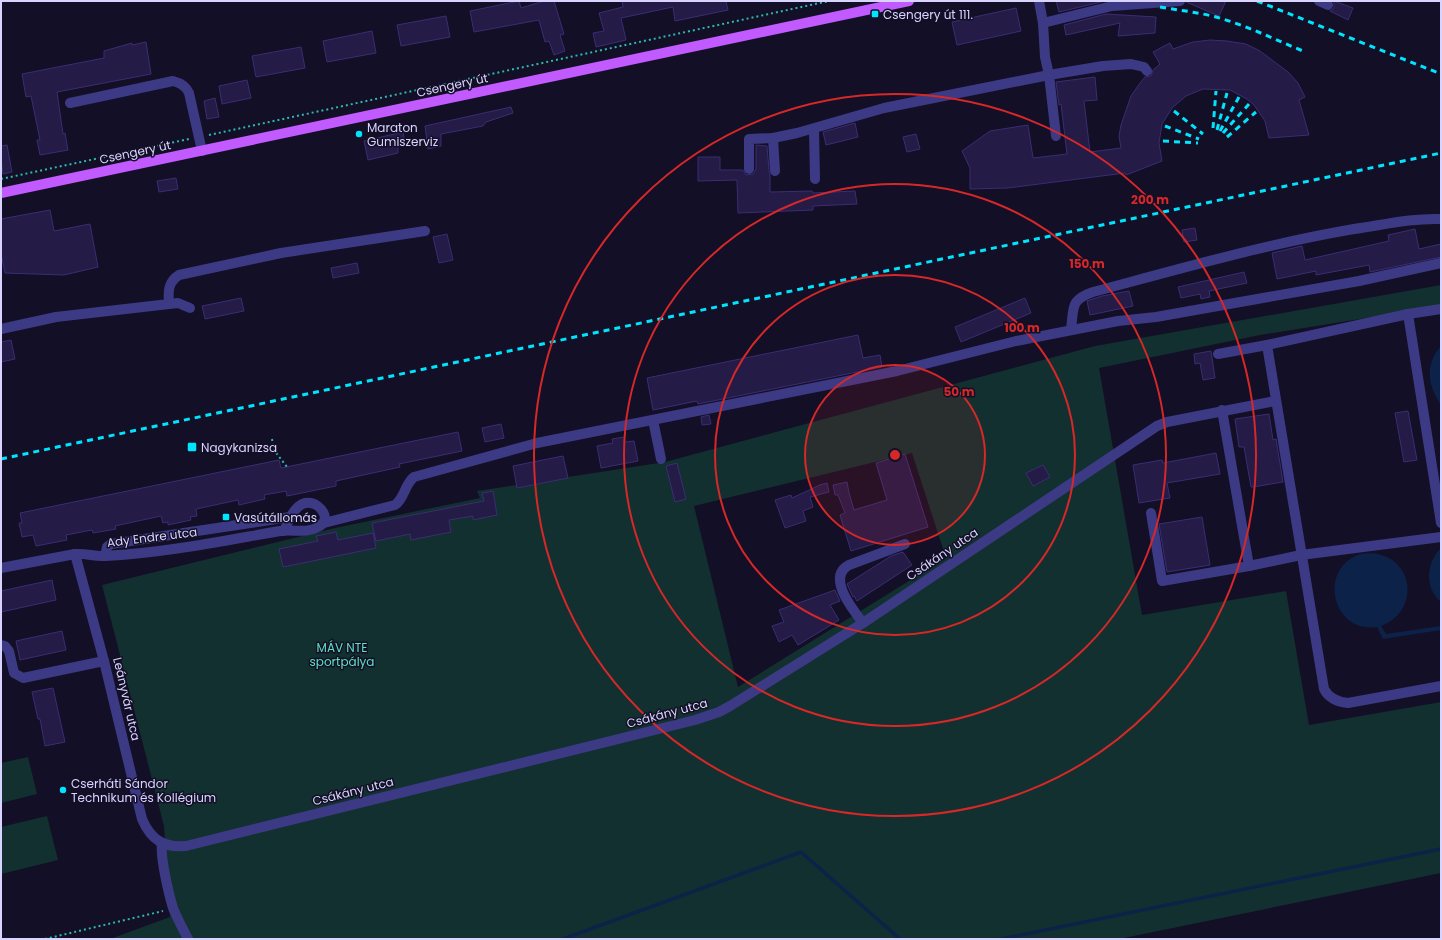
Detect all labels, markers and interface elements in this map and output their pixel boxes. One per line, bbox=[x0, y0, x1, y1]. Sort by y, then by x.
place label: Csengery út 111. bbox=[883, 6, 973, 23]
marker: Csengery út 111. bbox=[870, 9, 880, 19]
street label: Csengery út bbox=[415, 69, 489, 101]
place label: Maraton Gumiszerviz bbox=[367, 119, 438, 150]
marker: Maraton Gumiszerviz bbox=[354, 129, 364, 139]
street label: Csengery út bbox=[98, 136, 172, 168]
text: 200 m bbox=[1131, 191, 1169, 208]
text: 150 m bbox=[1069, 255, 1105, 272]
text: 100 m bbox=[1004, 319, 1040, 336]
text: 50 m bbox=[944, 383, 975, 400]
place label: Nagykanizsa bbox=[201, 439, 277, 456]
marker: Nagykanizsa bbox=[186, 441, 198, 453]
centre of rings bbox=[888, 448, 902, 462]
place label: Vasútállomás bbox=[234, 509, 317, 526]
marker: Vasútállomás bbox=[221, 512, 231, 522]
street label: Ady Endre utca bbox=[106, 523, 198, 551]
street label: Csákány utca bbox=[903, 524, 981, 584]
park label: MÁV NTE sportpálya bbox=[310, 639, 374, 670]
street label: Leányvár utca bbox=[109, 656, 145, 742]
street label: Csákány utca bbox=[625, 694, 709, 732]
street label: Csákány utca bbox=[311, 773, 395, 809]
place label: Cserháti Sándor Technikum és Kollégium bbox=[71, 775, 216, 806]
marker: Cserháti Sándor Technikum és Kollégium bbox=[58, 785, 68, 795]

